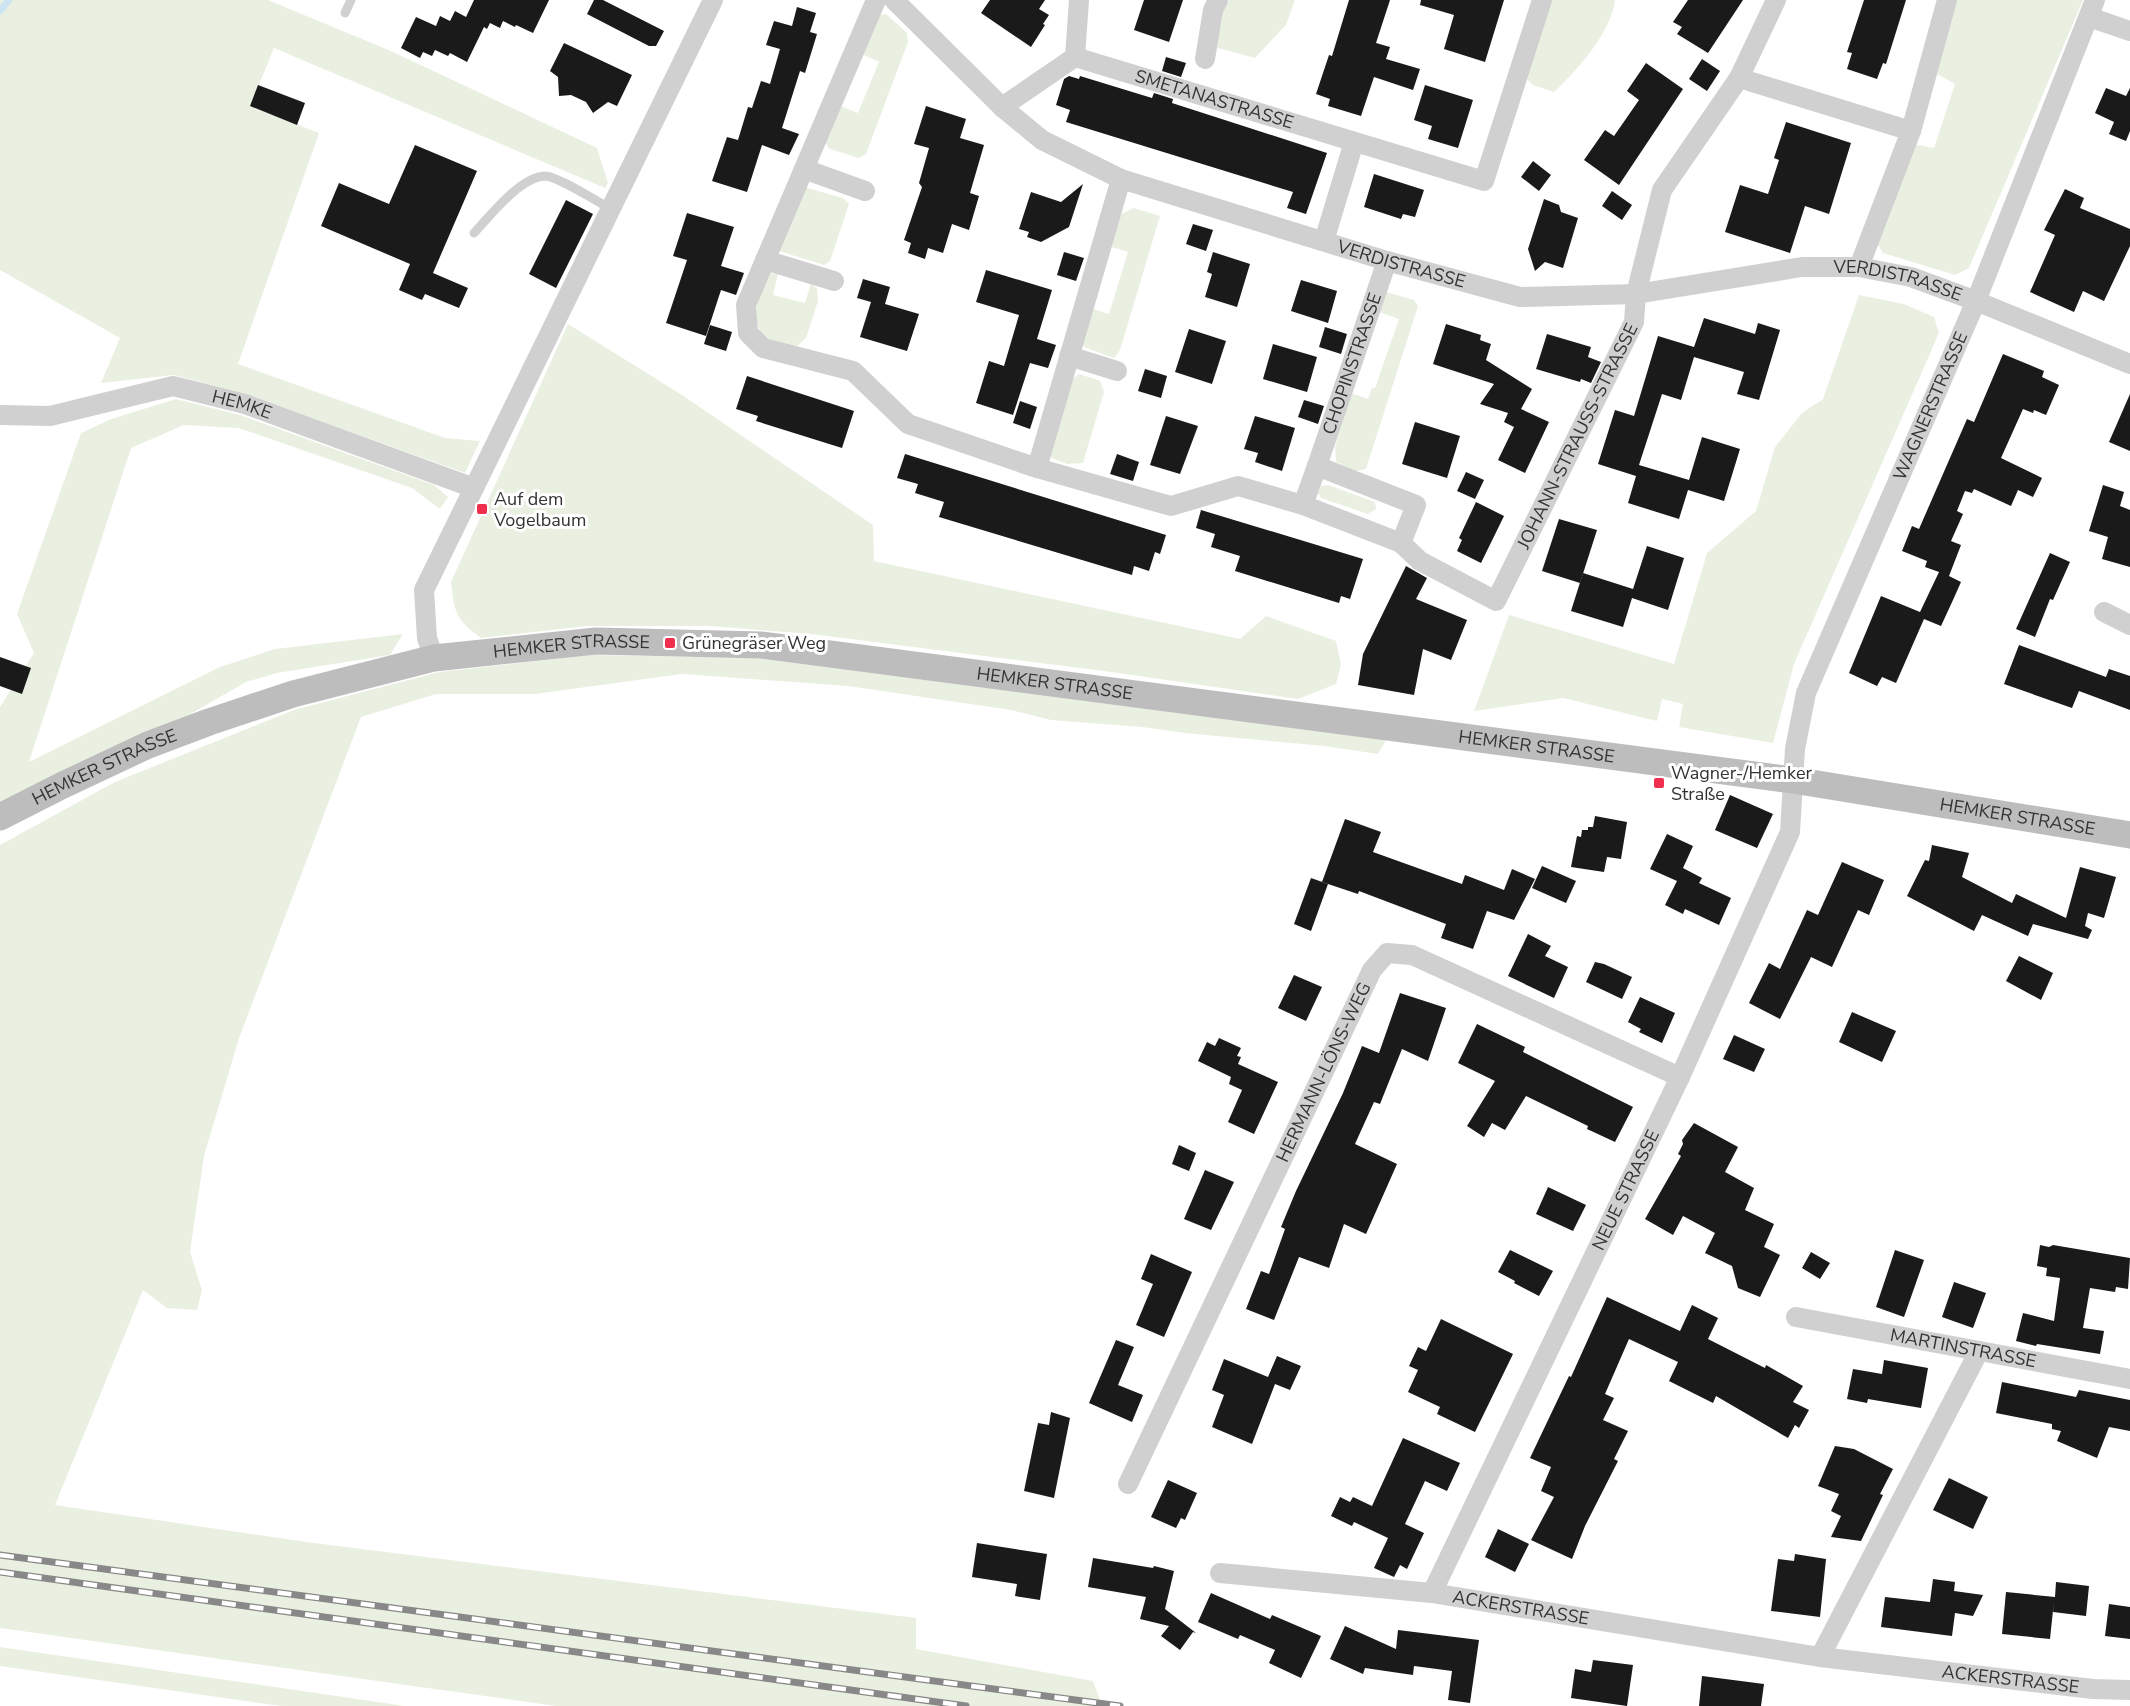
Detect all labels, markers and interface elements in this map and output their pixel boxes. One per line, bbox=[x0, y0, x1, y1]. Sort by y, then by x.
street label: SMETANASTRASSE bbox=[1132, 64, 1297, 135]
street label: VERDISTRASSE bbox=[1333, 234, 1468, 294]
street label: VERDISTRASSE bbox=[1833, 255, 1966, 307]
street label: CHOPINSTRASSE bbox=[1317, 290, 1387, 438]
street label: JOHANN-STRAUSS-STRASSE bbox=[1511, 319, 1643, 554]
street label: WAGNERSTRASSE bbox=[1888, 328, 1973, 484]
street label: HEMKE bbox=[210, 384, 275, 425]
place label: Auf dem Vogelbaum bbox=[493, 487, 586, 532]
marker: Auf dem Vogelbaum bbox=[475, 502, 489, 516]
street label: HEMKER STRASSE bbox=[492, 629, 650, 664]
place label: Grünegräser Weg bbox=[682, 631, 826, 655]
marker: Grünegräser Weg bbox=[663, 636, 677, 650]
street label: HEMKER STRASSE bbox=[975, 661, 1134, 706]
street label: HEMKER STRASSE bbox=[28, 723, 180, 811]
street label: HEMKER STRASSE bbox=[1457, 724, 1616, 769]
place label: Wagner-/Hemker Straße bbox=[1671, 761, 1812, 806]
marker: Wagner-/Hemker Straße bbox=[1652, 776, 1666, 790]
street label: HEMKER STRASSE bbox=[1938, 792, 2097, 841]
street label: HERMANN-LÖNS-WEG bbox=[1271, 978, 1377, 1166]
street label: NEUE STRASSE bbox=[1586, 1126, 1665, 1254]
street label: MARTINSTRASSE bbox=[1888, 1323, 2038, 1373]
street label: ACKERSTRASSE bbox=[1451, 1585, 1591, 1631]
street label: ACKERSTRASSE bbox=[1941, 1659, 2080, 1699]

